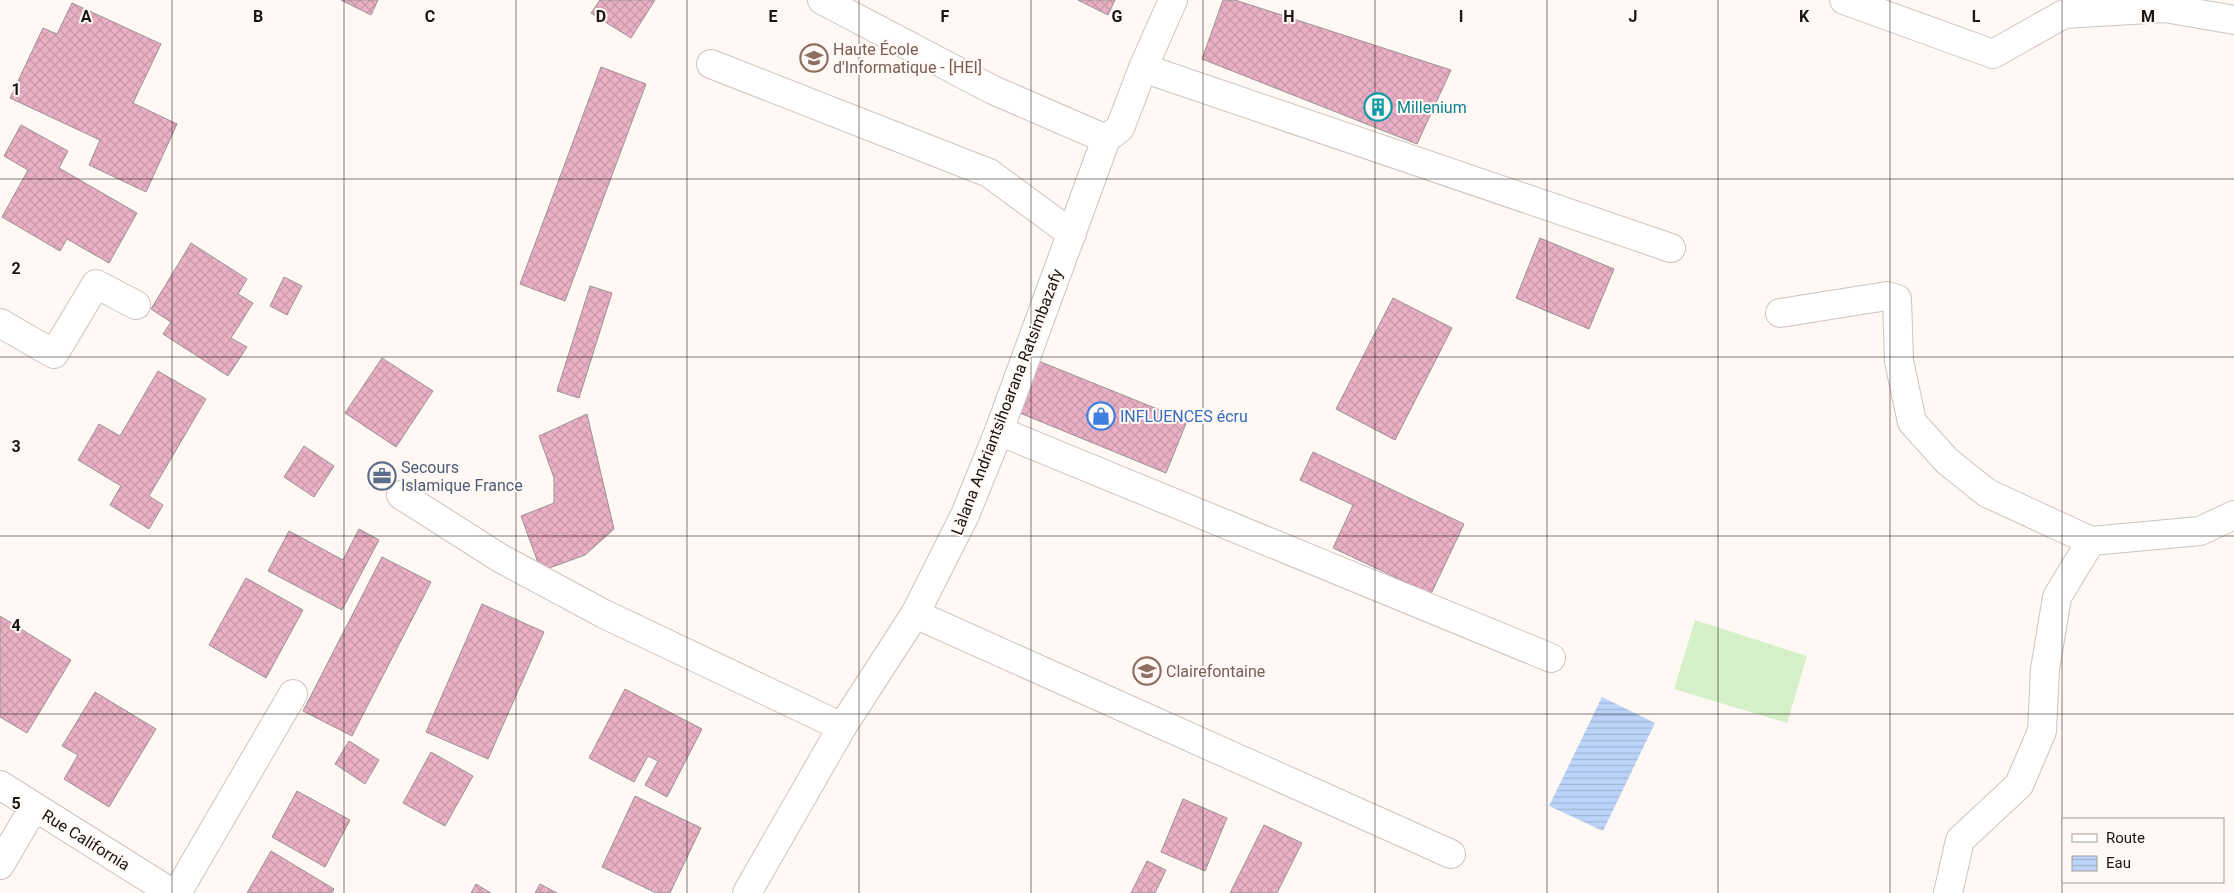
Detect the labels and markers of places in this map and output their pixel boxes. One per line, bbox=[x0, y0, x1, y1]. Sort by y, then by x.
place label: Haute École d'Informatique - [HEI] bbox=[833, 40, 982, 77]
school or university icon: Haute École d'Informatique - [HEI] bbox=[799, 43, 829, 73]
building icon: Millenium bbox=[1363, 92, 1393, 122]
place label: Millenium bbox=[1397, 98, 1467, 117]
shop icon: INFLUENCES écru bbox=[1086, 401, 1116, 431]
place label: INFLUENCES écru bbox=[1120, 407, 1248, 426]
place label: Secours Islamique France bbox=[401, 458, 523, 495]
office icon: Secours Islamique France bbox=[367, 461, 397, 491]
school or university icon: Clairefontaine bbox=[1132, 656, 1162, 686]
place label: Clairefontaine bbox=[1166, 662, 1265, 681]

